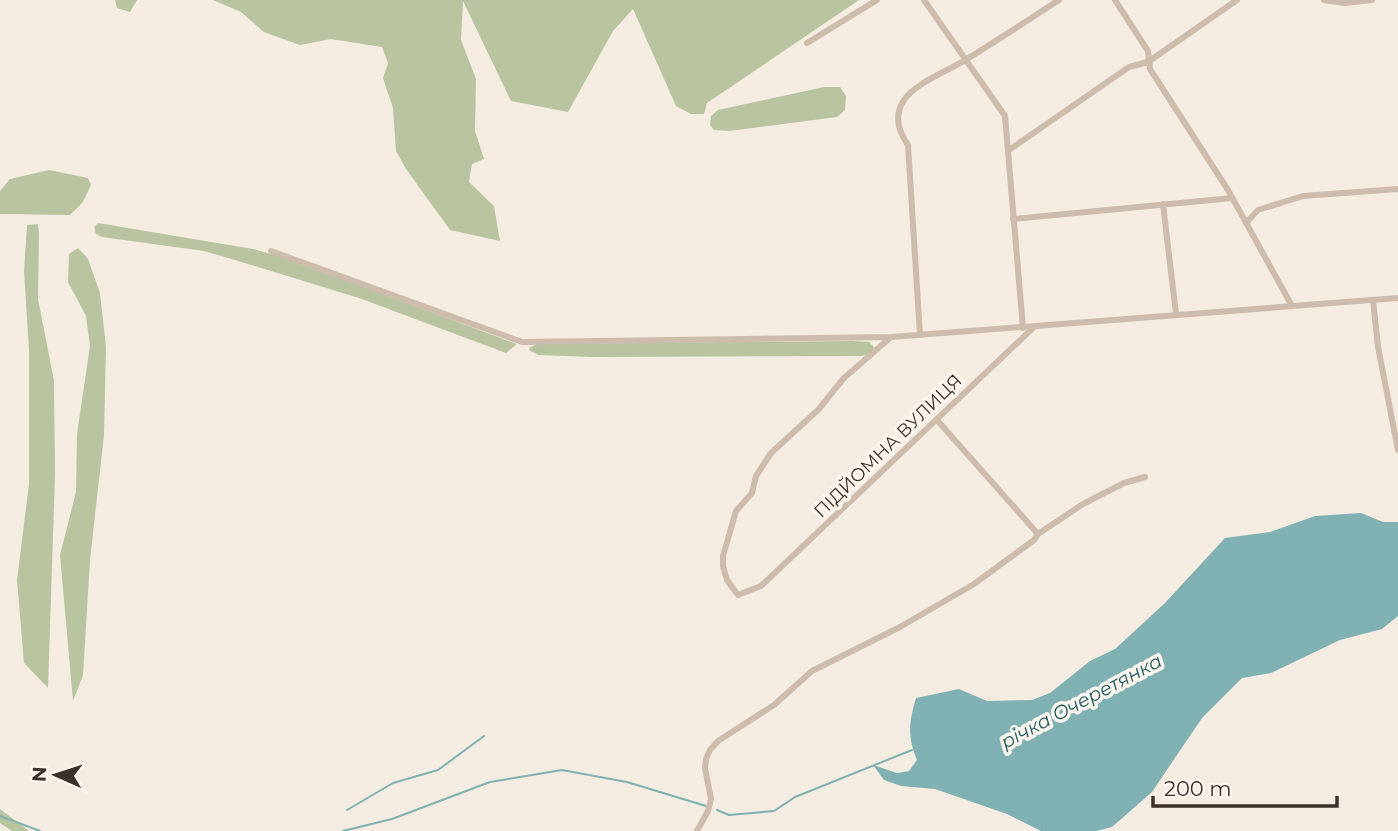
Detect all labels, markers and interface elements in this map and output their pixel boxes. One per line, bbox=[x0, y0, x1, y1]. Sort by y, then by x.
street label: ПІДЙОМНА ВУЛИЦЯ bbox=[809, 370, 967, 522]
water label: річка Очеретянка bbox=[997, 649, 1166, 754]
north arrow bbox=[21, 740, 91, 810]
scale bar bbox=[1153, 764, 1337, 808]
text: N bbox=[28, 766, 51, 782]
text: 200 m bbox=[1164, 776, 1231, 801]

